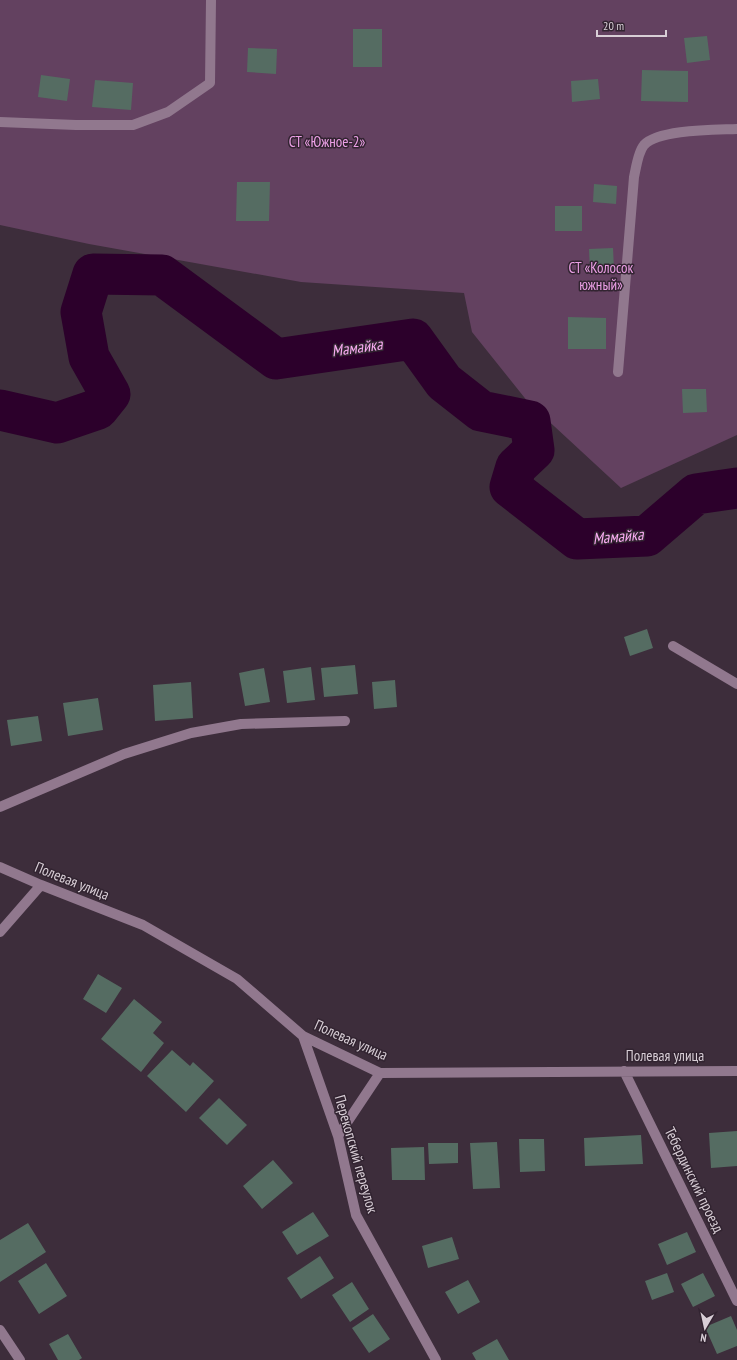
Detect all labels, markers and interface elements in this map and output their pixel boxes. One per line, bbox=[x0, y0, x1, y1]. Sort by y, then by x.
scale bar bbox=[597, 12, 666, 38]
text: 20 m bbox=[603, 18, 624, 33]
park label: СТ «Южное-2» bbox=[289, 132, 366, 151]
park label: СТ «Колосок южный» bbox=[569, 258, 634, 294]
water label: Мамайка bbox=[330, 333, 385, 360]
water label: Мамайка bbox=[592, 524, 646, 548]
street label: Полевая улица bbox=[32, 857, 112, 904]
street label: Полевая улица bbox=[312, 1015, 391, 1064]
street label: Полевая улица bbox=[626, 1046, 704, 1065]
street label: Перекопский переулок bbox=[331, 1093, 382, 1215]
street label: Тебердинский проезд bbox=[661, 1124, 728, 1236]
north arrow bbox=[685, 1308, 725, 1348]
text: N bbox=[699, 1330, 707, 1345]

